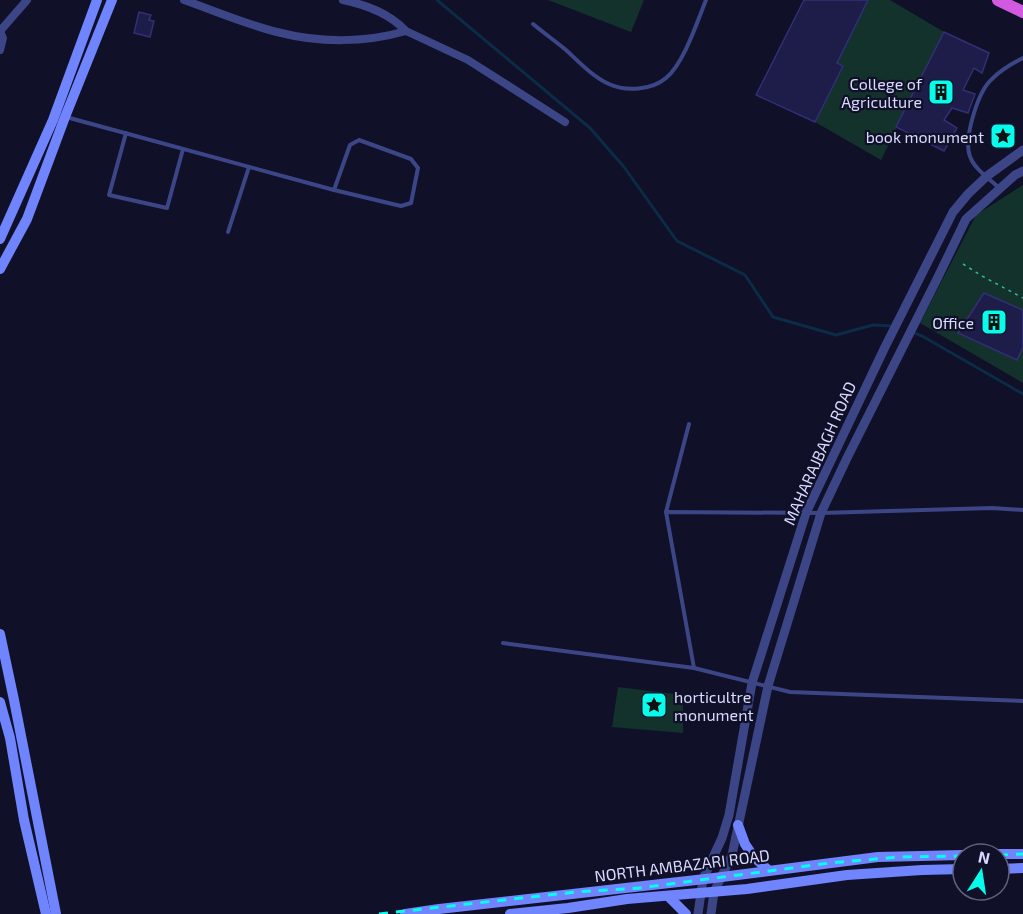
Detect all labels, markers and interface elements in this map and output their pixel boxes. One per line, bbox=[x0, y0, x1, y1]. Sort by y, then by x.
place label: College of Agriculture bbox=[841, 74, 923, 111]
building icon: College of Agriculture bbox=[926, 77, 956, 107]
place icon: book monument bbox=[988, 121, 1018, 151]
place label: book monument bbox=[866, 127, 984, 146]
building icon: Office bbox=[979, 307, 1009, 337]
place label: Office bbox=[932, 313, 974, 332]
street label: MAHARAJBAGH ROAD bbox=[779, 378, 859, 528]
place label: horticultre monument bbox=[674, 687, 754, 724]
place icon: horticultre monument bbox=[639, 690, 669, 720]
north arrow bbox=[951, 842, 1011, 902]
street label: NORTH AMBAZARI ROAD bbox=[593, 845, 771, 885]
text: N bbox=[977, 846, 992, 867]

